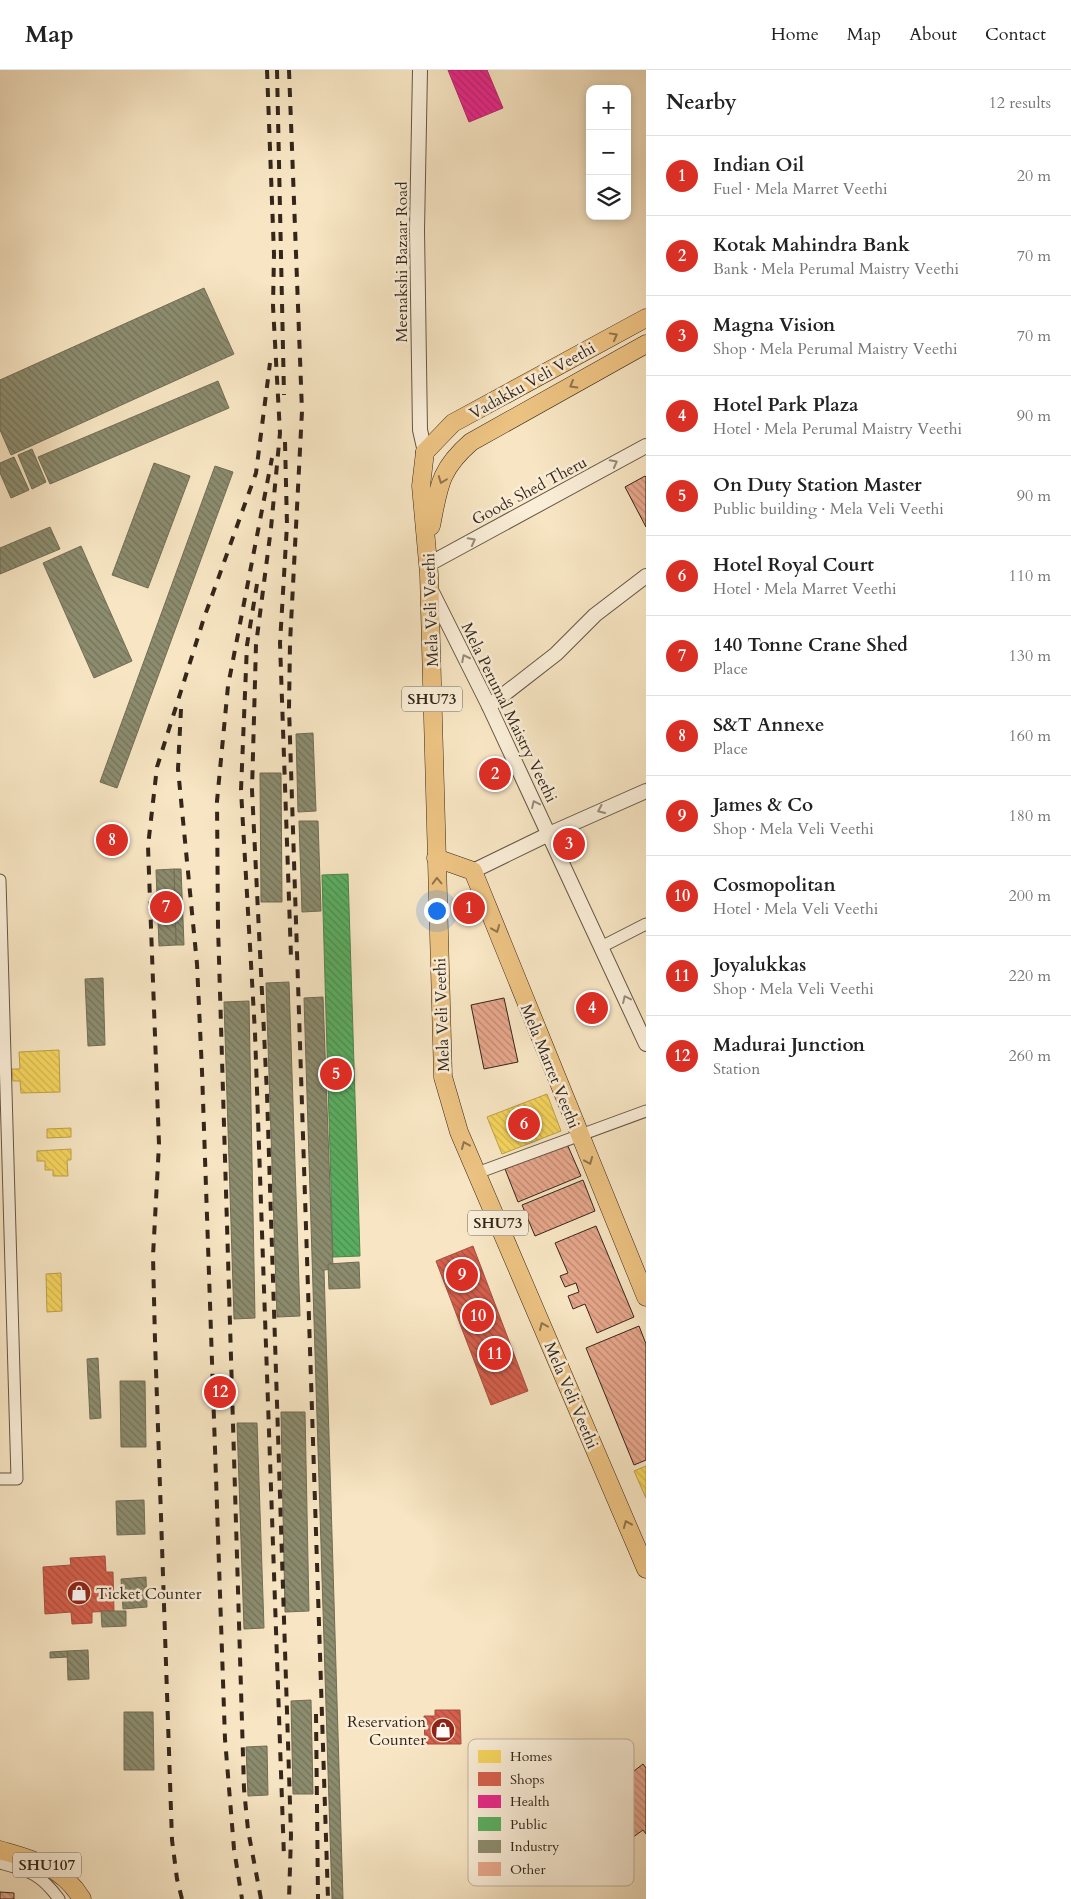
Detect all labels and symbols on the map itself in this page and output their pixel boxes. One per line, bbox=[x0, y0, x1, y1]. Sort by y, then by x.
street label: Meenakshi Bazaar Road bbox=[391, 181, 413, 343]
one-way arrow bbox=[609, 332, 618, 342]
street label: Vadakku Veli Veethi bbox=[466, 337, 600, 425]
one-way arrow bbox=[570, 379, 579, 389]
street label: Goods Shed Theru bbox=[468, 451, 591, 531]
one-way arrow bbox=[609, 459, 618, 469]
one-way arrow bbox=[438, 475, 448, 484]
one-way arrow bbox=[466, 537, 475, 547]
street label: Mela Veli Veethi bbox=[418, 552, 444, 667]
street label: Mela Perumal Maistry Veethi bbox=[456, 619, 563, 807]
one-way arrow bbox=[460, 654, 471, 663]
road number: SHU73 bbox=[402, 686, 462, 712]
pin: 2 bbox=[479, 755, 511, 793]
one-way arrow bbox=[531, 800, 541, 809]
one-way arrow bbox=[597, 804, 606, 815]
pin: 8 bbox=[96, 821, 128, 859]
pin: 3 bbox=[553, 825, 585, 863]
one-way arrow bbox=[432, 876, 442, 884]
pin: 7 bbox=[150, 888, 182, 926]
pin: 1 bbox=[453, 889, 485, 927]
your location bbox=[424, 898, 450, 924]
one-way arrow bbox=[490, 924, 500, 932]
street label: Mela Veli Veethi bbox=[429, 957, 455, 1072]
pin: 4 bbox=[576, 989, 608, 1027]
one-way arrow bbox=[621, 995, 632, 1004]
street label: Mela Marret Veethi bbox=[515, 1001, 585, 1132]
pin: 5 bbox=[320, 1055, 352, 1093]
pin: 6 bbox=[508, 1105, 540, 1143]
one-way arrow bbox=[460, 1141, 471, 1150]
one-way arrow bbox=[583, 1156, 593, 1164]
road number: SHU73 bbox=[468, 1210, 528, 1236]
pin: 9 bbox=[446, 1256, 478, 1294]
pin: 10 bbox=[462, 1297, 494, 1335]
one-way arrow bbox=[538, 1322, 549, 1331]
pin: 11 bbox=[479, 1335, 511, 1373]
street label: Mela Veli Veethi bbox=[539, 1339, 604, 1453]
pin: 12 bbox=[204, 1373, 236, 1411]
one-way arrow bbox=[623, 1520, 633, 1529]
shop icon: Ticket Counter bbox=[66, 1580, 92, 1606]
place label: Ticket Counter bbox=[96, 1583, 202, 1605]
place label: Reservation Counter bbox=[347, 1711, 426, 1751]
shop icon: Reservation Counter bbox=[430, 1717, 456, 1743]
legend bbox=[468, 1739, 634, 1886]
text: Homes bbox=[510, 1747, 552, 1766]
text: Shops bbox=[510, 1770, 545, 1789]
text: Health bbox=[510, 1792, 550, 1811]
text: Public bbox=[510, 1815, 547, 1834]
text: Industry bbox=[510, 1837, 560, 1856]
road number: SHU107 bbox=[13, 1852, 81, 1878]
text: Other bbox=[510, 1860, 547, 1879]

